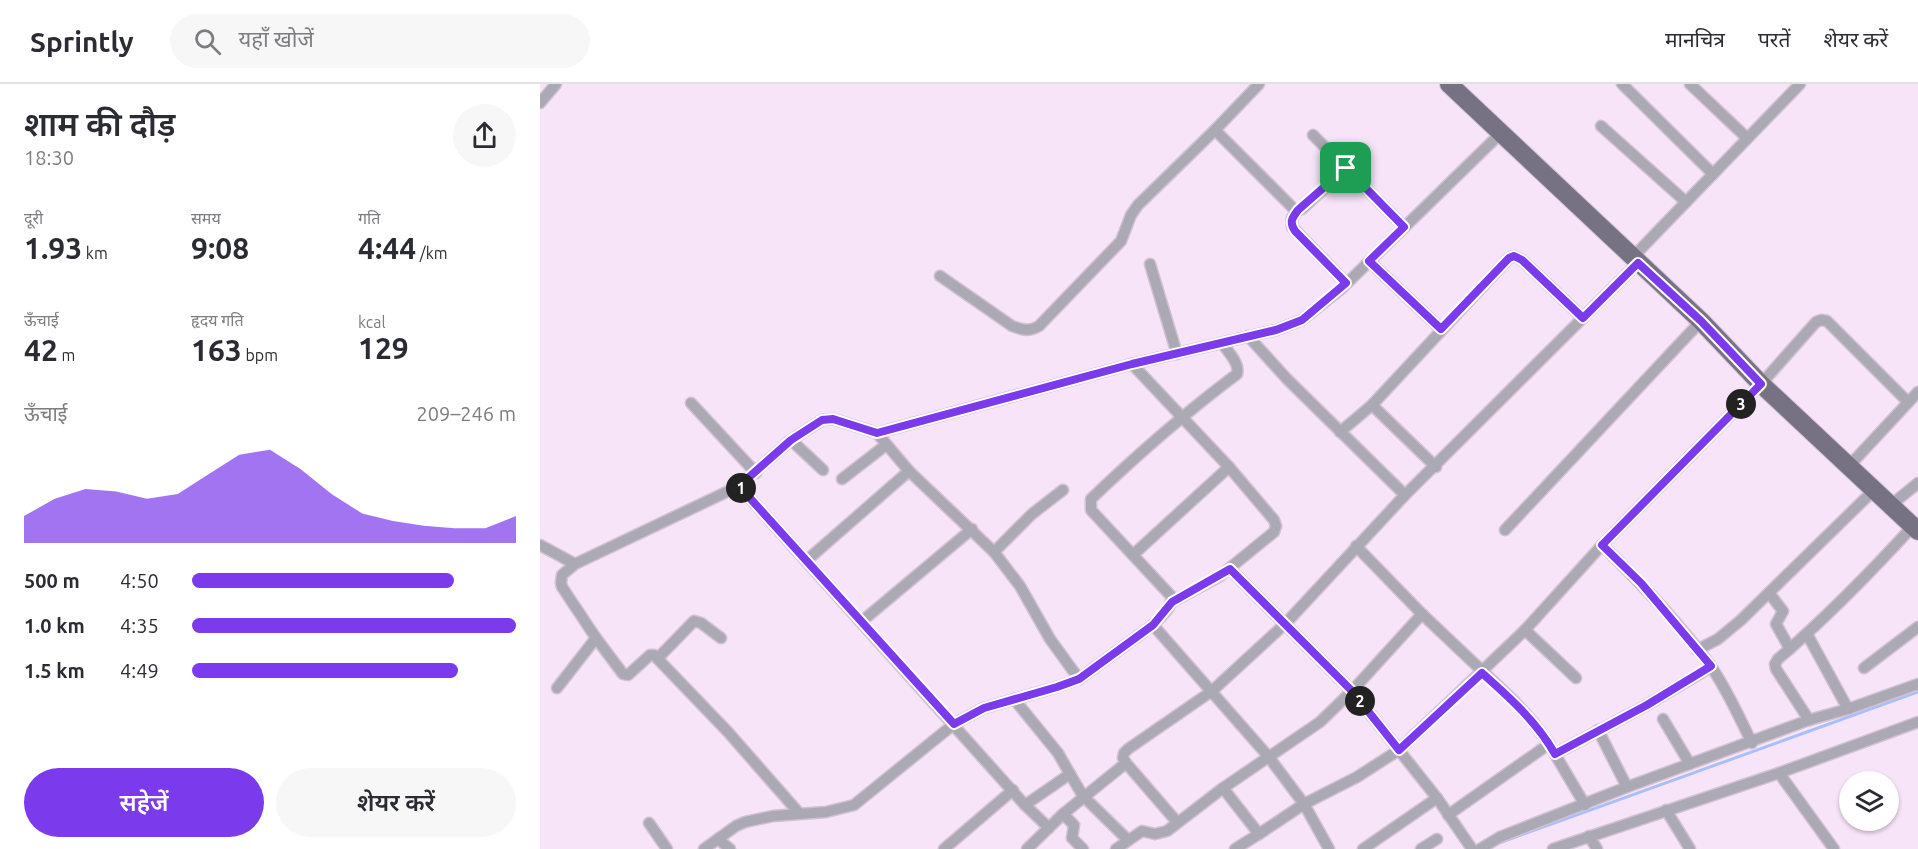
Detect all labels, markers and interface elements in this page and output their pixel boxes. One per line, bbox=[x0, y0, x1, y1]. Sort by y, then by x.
search box bbox=[170, 14, 590, 68]
icon: search bbox=[191, 25, 224, 58]
text: Sprintly bbox=[30, 26, 134, 57]
text: यहाँ खोजें bbox=[239, 26, 314, 51]
text: मानचित्र bbox=[1665, 27, 1725, 51]
text: परतें bbox=[1758, 27, 1790, 51]
text: शेयर करें bbox=[1823, 27, 1888, 51]
button: share bbox=[453, 104, 516, 167]
text: शाम की दौड़ bbox=[24, 105, 175, 142]
pin bbox=[1320, 142, 1371, 193]
text: 18:30 bbox=[24, 146, 74, 169]
icon: arrive bbox=[1329, 151, 1362, 184]
text: दूरी bbox=[24, 209, 43, 227]
text: समय bbox=[191, 209, 221, 227]
text: गति bbox=[358, 209, 380, 227]
text: 1.93 bbox=[24, 231, 82, 265]
text: 9:08 bbox=[191, 231, 249, 265]
text: 4:44 bbox=[358, 231, 416, 265]
text: km bbox=[82, 244, 108, 262]
text: /km bbox=[416, 244, 448, 262]
text: ऊँचाई bbox=[24, 311, 59, 329]
text: हृदय गति bbox=[191, 311, 244, 329]
text: kcal bbox=[358, 313, 386, 331]
text: 129 bbox=[358, 331, 409, 365]
text: 42 bbox=[24, 333, 58, 367]
text: 163 bbox=[191, 333, 242, 367]
text: m bbox=[58, 346, 75, 364]
text: bpm bbox=[242, 346, 278, 364]
pin: 3 bbox=[1726, 389, 1756, 419]
text: 3 bbox=[1736, 395, 1746, 413]
text: ऊँचाई bbox=[24, 402, 67, 425]
text: 209–246 m bbox=[417, 402, 516, 425]
pin: 1 bbox=[726, 473, 756, 503]
text: 1 bbox=[736, 479, 746, 497]
text: 500 m bbox=[24, 569, 80, 592]
text: 4:50 bbox=[120, 569, 159, 592]
text: 1.0 km bbox=[24, 614, 85, 637]
text: 4:35 bbox=[120, 614, 159, 637]
text: 1.5 km bbox=[24, 659, 85, 682]
text: 4:49 bbox=[120, 659, 159, 682]
pin: 2 bbox=[1345, 686, 1375, 716]
text: 2 bbox=[1355, 692, 1365, 710]
button: सहेजें bbox=[24, 768, 264, 837]
button: शेयर करें bbox=[276, 768, 516, 837]
map controls bbox=[1839, 771, 1899, 831]
button: layers bbox=[1839, 771, 1899, 831]

